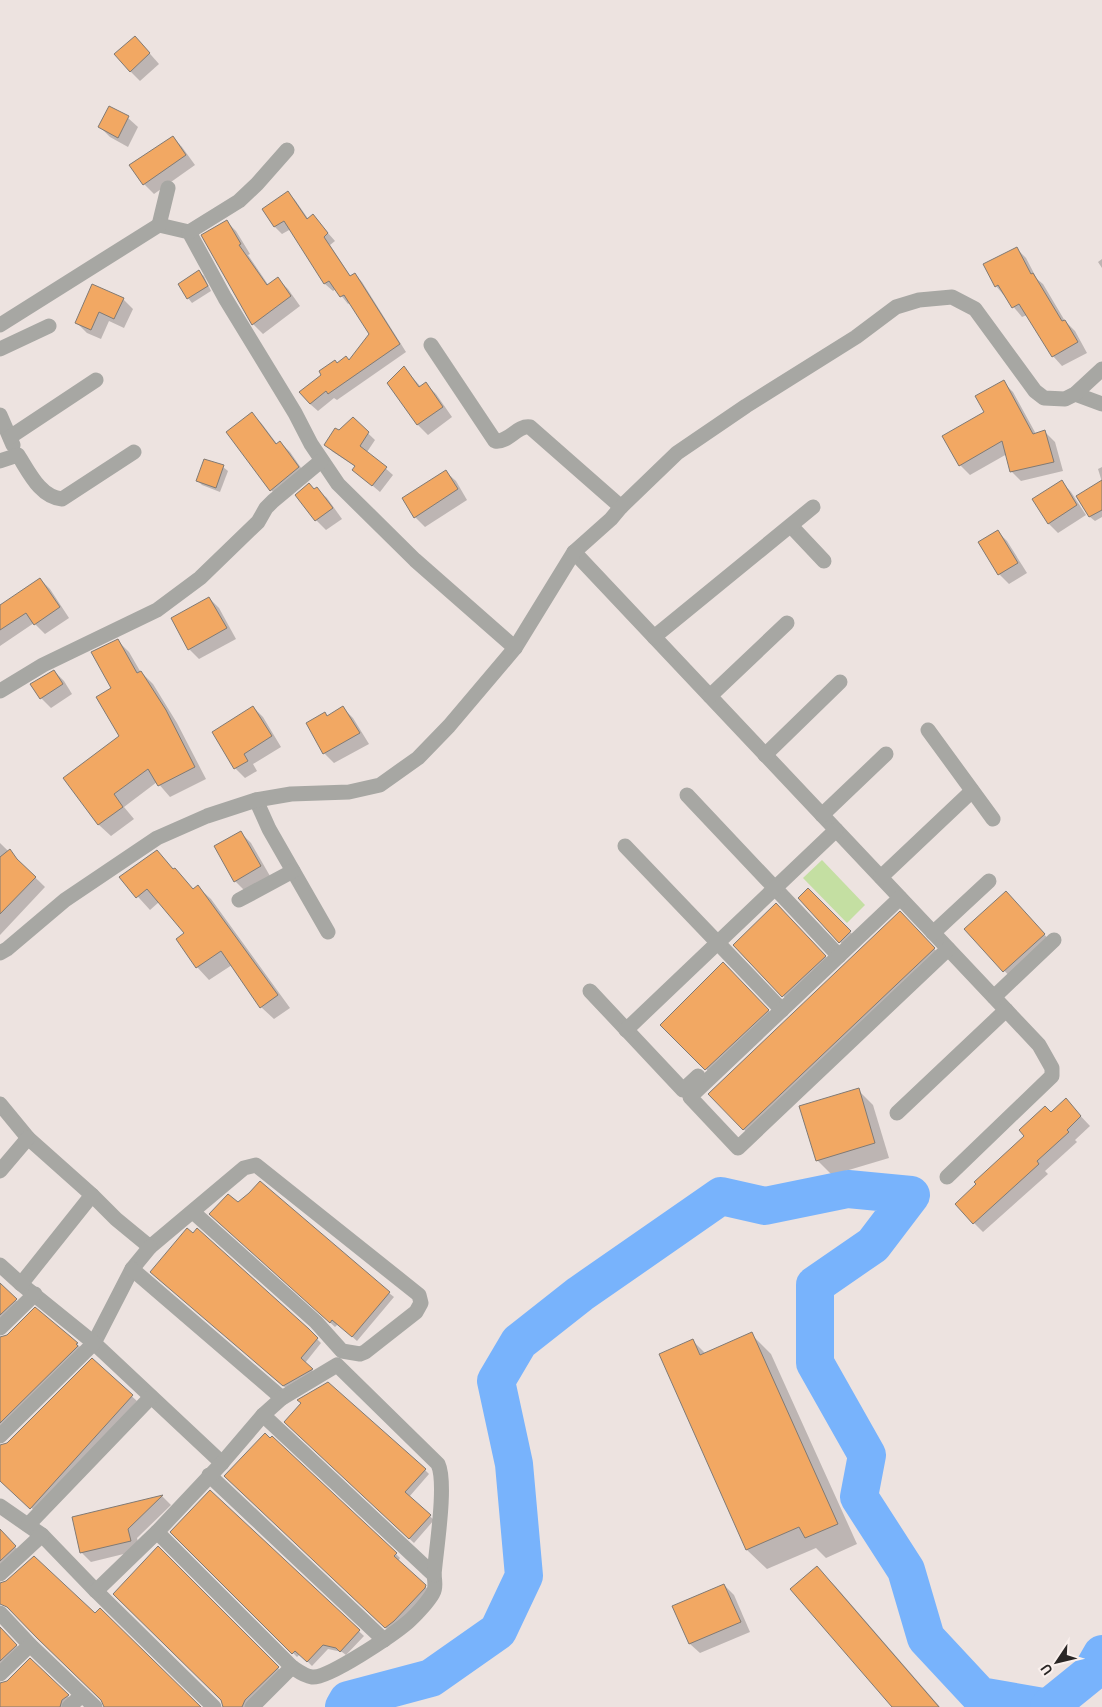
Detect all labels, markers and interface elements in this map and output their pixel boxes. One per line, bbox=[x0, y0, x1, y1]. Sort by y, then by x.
north arrow bbox=[1032, 1637, 1082, 1687]
text: U bbox=[1036, 1660, 1056, 1678]

